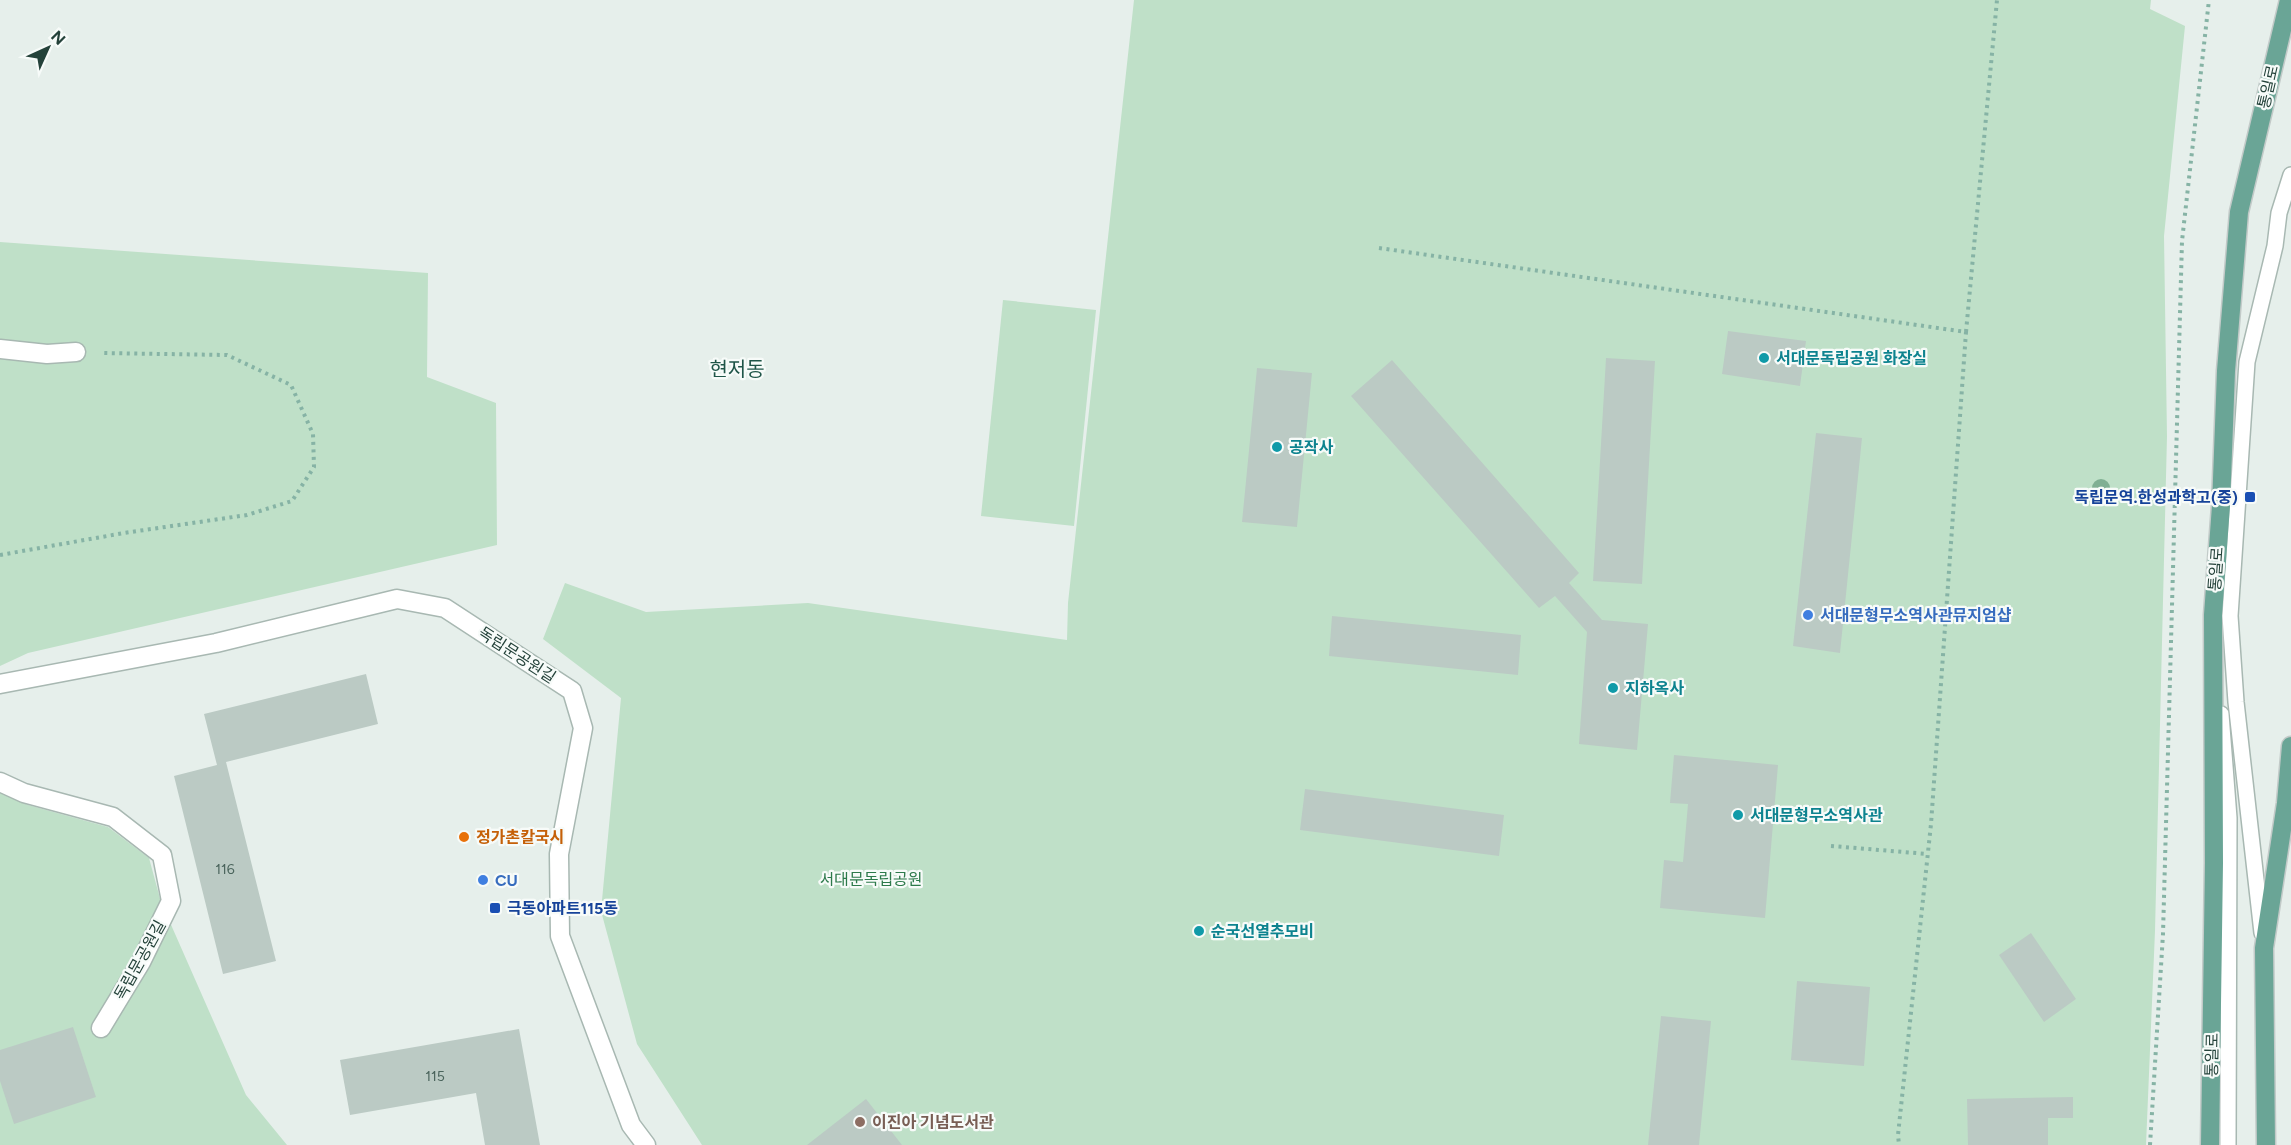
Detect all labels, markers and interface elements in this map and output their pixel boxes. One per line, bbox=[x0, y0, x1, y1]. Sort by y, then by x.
north arrow bbox=[18, 18, 78, 78]
text: N bbox=[47, 27, 69, 49]
street label: 통일로 bbox=[2254, 63, 2282, 111]
place label: 서대문독립공원 화장실 bbox=[1776, 349, 1927, 368]
marker: 서대문독립공원 화장실 bbox=[1757, 351, 1771, 365]
district label: 현저동 bbox=[709, 357, 765, 381]
place label: 공작사 bbox=[1289, 438, 1333, 457]
marker: 공작사 bbox=[1270, 440, 1284, 454]
place label: 독립문역.한성과학고(중) bbox=[2075, 488, 2238, 507]
marker: 독립문역.한성과학고(중) bbox=[2243, 490, 2257, 504]
street label: 통일로 bbox=[2205, 546, 2227, 592]
place label: 서대문형무소역사관뮤지엄샵 bbox=[1820, 606, 2012, 625]
marker: 서대문형무소역사관뮤지엄샵 bbox=[1801, 608, 1815, 622]
street label: 독립문공원길 bbox=[475, 623, 559, 687]
place label: 지하옥사 bbox=[1625, 679, 1684, 698]
marker: 지하옥사 bbox=[1606, 681, 1620, 695]
place label: 서대문형무소역사관 bbox=[1750, 806, 1883, 825]
marker: 서대문형무소역사관 bbox=[1731, 808, 1745, 822]
place label: 정가촌칼국시 bbox=[476, 828, 564, 847]
marker: 정가촌칼국시 bbox=[457, 830, 471, 844]
house number: 116 bbox=[215, 861, 235, 878]
park label: 서대문독립공원 bbox=[819, 870, 923, 889]
place label: CU bbox=[495, 871, 518, 890]
marker: CU bbox=[476, 873, 490, 887]
place label: 극동아파트115동 bbox=[507, 899, 618, 918]
marker: 극동아파트115동 bbox=[488, 901, 502, 915]
street label: 독립문공원길 bbox=[110, 917, 170, 1003]
place label: 순국선열추모비 bbox=[1211, 922, 1314, 941]
marker: 순국선열추모비 bbox=[1192, 924, 1206, 938]
street label: 통일로 bbox=[2202, 1032, 2222, 1077]
house number: 115 bbox=[425, 1068, 445, 1085]
place label: 이진아 기념도서관 bbox=[872, 1113, 994, 1132]
marker: 이진아 기념도서관 bbox=[853, 1115, 867, 1129]

